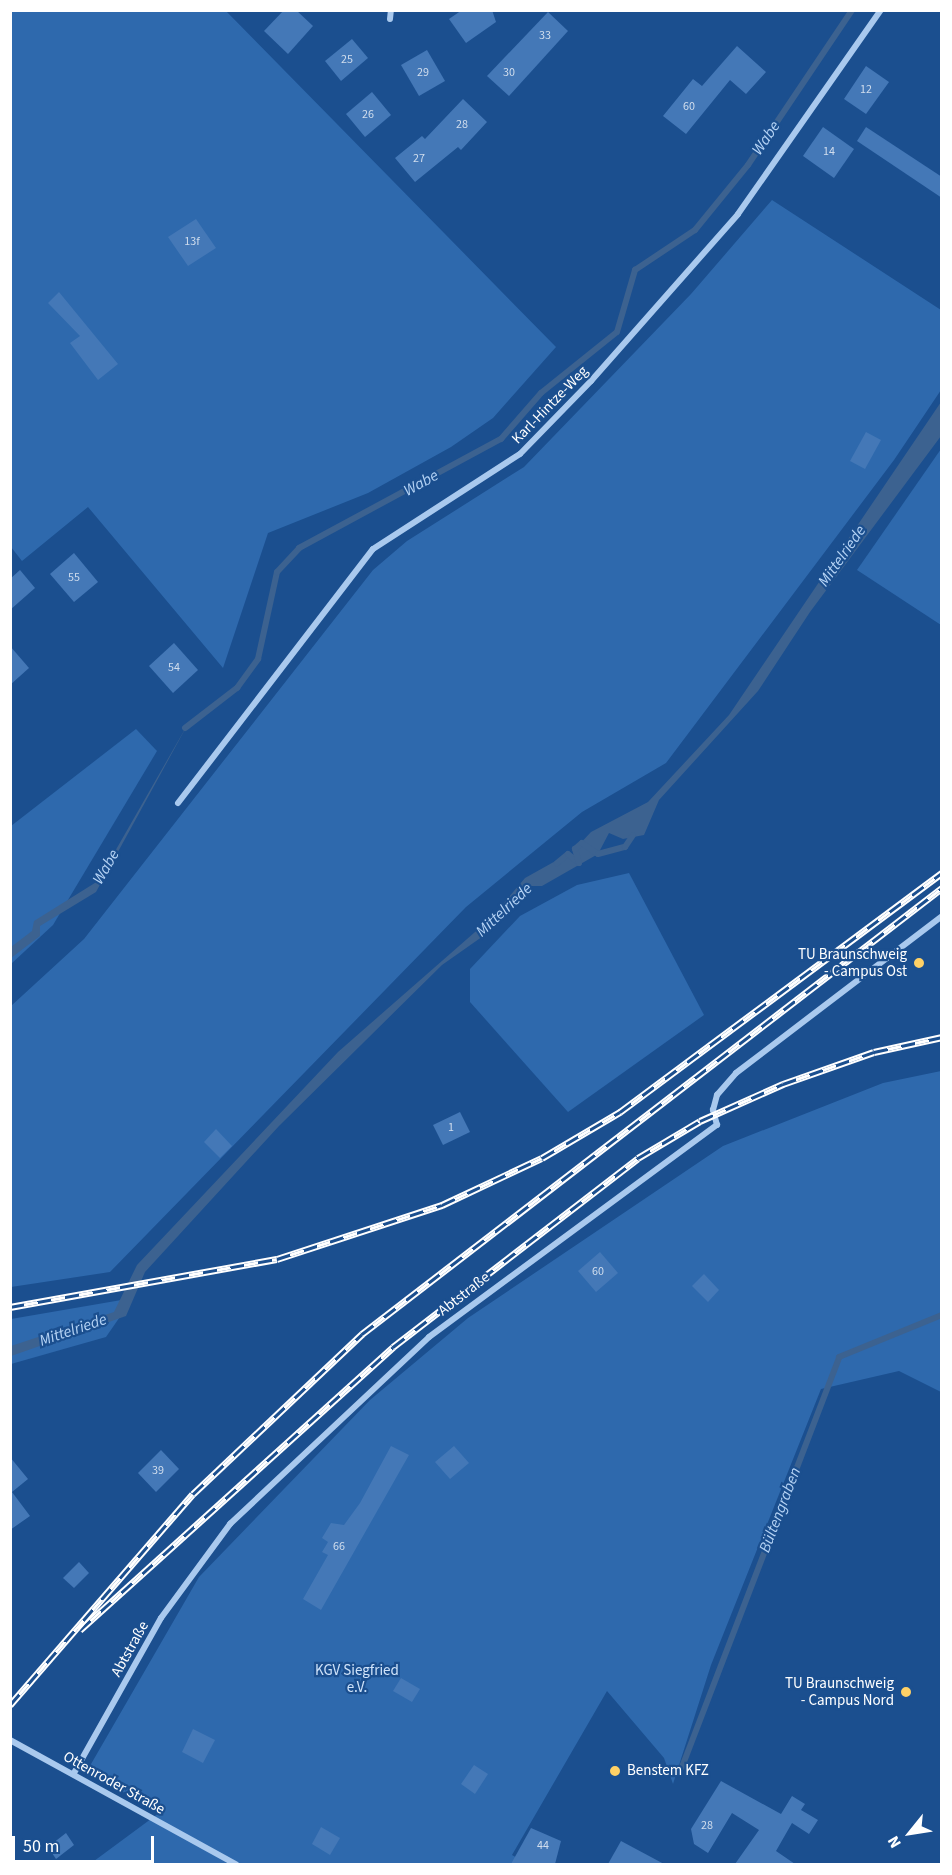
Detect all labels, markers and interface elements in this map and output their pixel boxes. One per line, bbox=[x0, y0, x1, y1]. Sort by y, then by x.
house number: 33 bbox=[539, 29, 551, 43]
house number: 25 bbox=[341, 53, 353, 67]
house number: 29 bbox=[417, 66, 429, 80]
house number: 30 bbox=[503, 66, 515, 80]
house number: 12 bbox=[860, 83, 872, 97]
house number: 60 bbox=[683, 100, 695, 114]
house number: 26 bbox=[362, 108, 374, 122]
water label: Wabe bbox=[748, 117, 784, 159]
house number: 28 bbox=[456, 118, 468, 132]
house number: 14 bbox=[823, 145, 835, 159]
house number: 27 bbox=[413, 152, 425, 166]
house number: 13f bbox=[184, 235, 200, 249]
street label: Karl-Hintze-Weg bbox=[508, 362, 592, 448]
water label: Wabe bbox=[400, 466, 442, 500]
water label: Mittelriede bbox=[814, 522, 870, 590]
house number: 55 bbox=[68, 571, 80, 585]
house number: 54 bbox=[168, 661, 180, 675]
water label: Wabe bbox=[88, 846, 124, 888]
water label: Mittelriede bbox=[472, 879, 536, 941]
place label: TU Braunschweig - Campus Ost bbox=[798, 945, 907, 980]
marker: TU Braunschweig - Campus Ost bbox=[912, 956, 926, 970]
house number: 1 bbox=[448, 1121, 454, 1135]
house number: 60 bbox=[592, 1265, 604, 1279]
street label: Abtstraße bbox=[435, 1268, 493, 1320]
water label: Mittelriede bbox=[37, 1310, 109, 1350]
house number: 39 bbox=[152, 1464, 164, 1478]
water label: Bültengraben bbox=[755, 1465, 805, 1555]
house number: 66 bbox=[333, 1540, 345, 1554]
street label: Abtstraße bbox=[107, 1618, 153, 1680]
park label: KGV Siegfried e.V. bbox=[315, 1661, 399, 1696]
place label: TU Braunschweig - Campus Nord bbox=[785, 1674, 894, 1709]
marker: TU Braunschweig - Campus Nord bbox=[899, 1685, 913, 1699]
street label: Ottenroder Straße bbox=[60, 1748, 168, 1818]
place label: Benstem KFZ bbox=[627, 1762, 709, 1780]
marker: Benstem KFZ bbox=[608, 1764, 622, 1778]
north arrow bbox=[880, 1803, 940, 1863]
house number: 28 bbox=[701, 1819, 713, 1833]
scale bar bbox=[15, 1824, 158, 1862]
text: N bbox=[882, 1832, 907, 1852]
text: 50 m bbox=[23, 1834, 59, 1859]
house number: 44 bbox=[537, 1839, 549, 1853]

